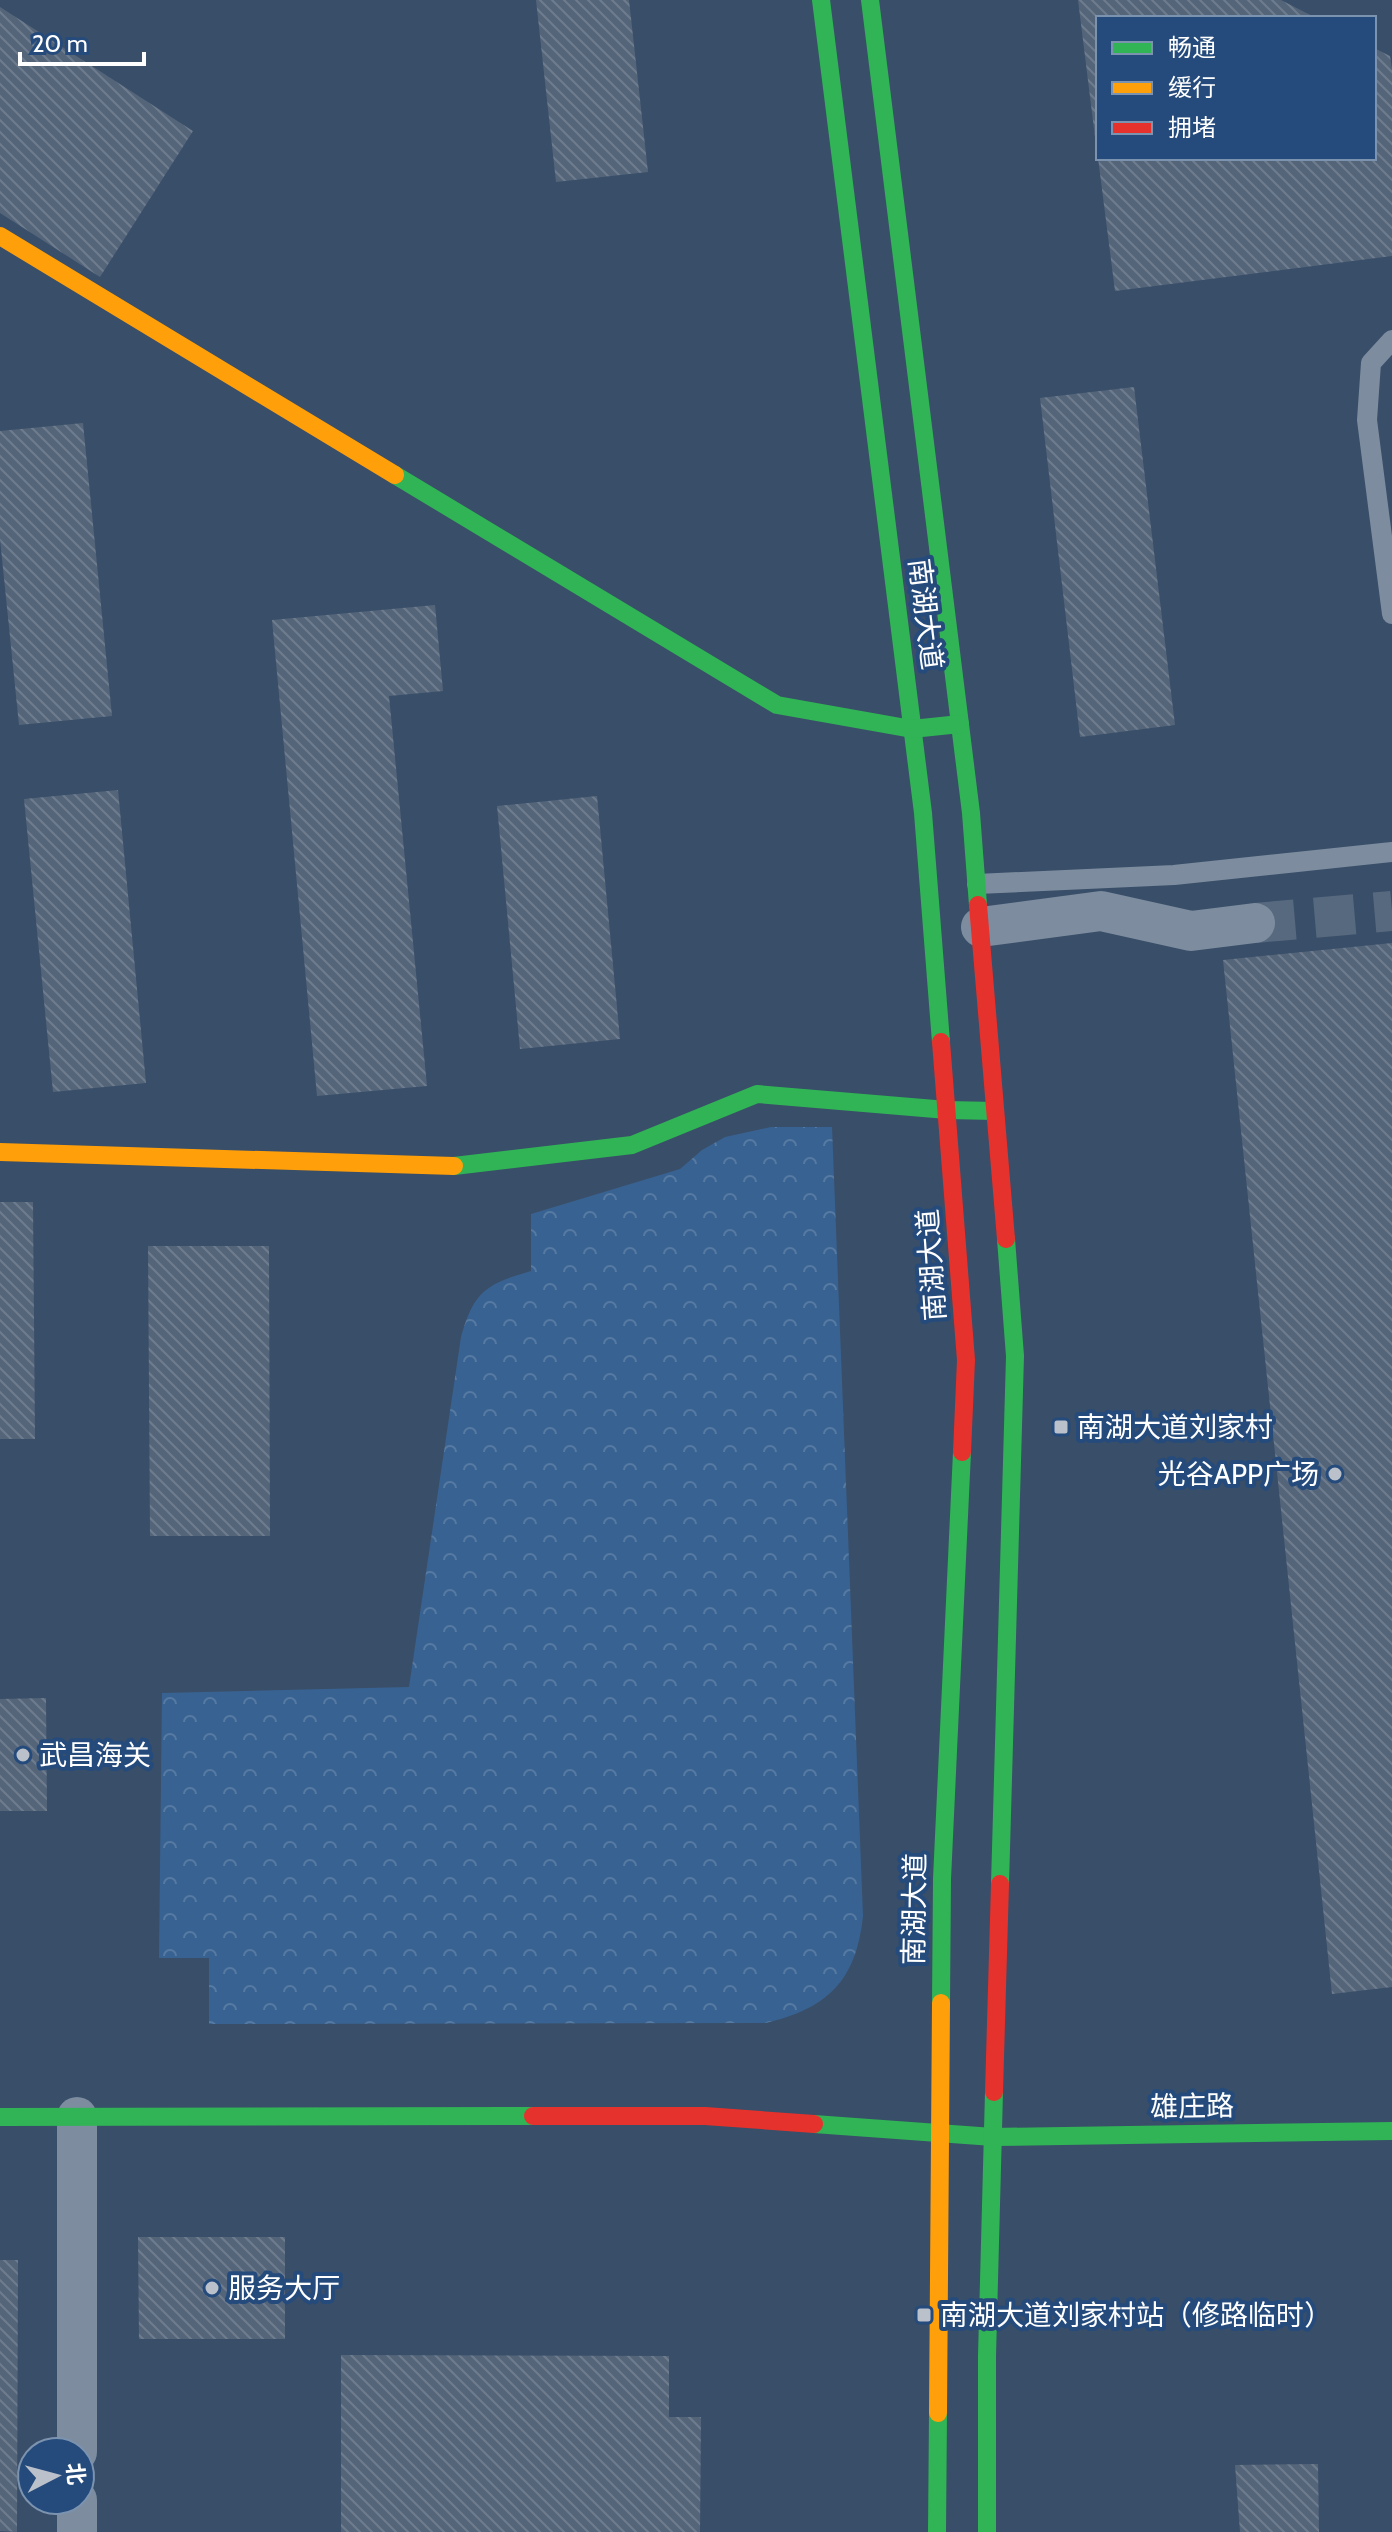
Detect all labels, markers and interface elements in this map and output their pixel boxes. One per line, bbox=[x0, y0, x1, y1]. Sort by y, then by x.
scale bar bbox=[20, 16, 144, 66]
legend bbox=[1096, 16, 1376, 160]
text: 20 m bbox=[32, 29, 88, 58]
text: 畅通 bbox=[1168, 33, 1216, 62]
text: 缓行 bbox=[1168, 73, 1216, 102]
text: 拥堵 bbox=[1168, 113, 1216, 142]
street label: 南湖大道 bbox=[902, 556, 950, 672]
street label: 南湖大道 bbox=[910, 1208, 952, 1322]
place label: 南湖大道刘家村 bbox=[1077, 1410, 1273, 1444]
marker: 南湖大道刘家村 bbox=[1052, 1418, 1070, 1436]
place label: 光谷APP广场 bbox=[1158, 1457, 1319, 1491]
marker: 光谷APP广场 bbox=[1326, 1465, 1344, 1483]
place label: 武昌海关 bbox=[39, 1738, 151, 1772]
marker: 武昌海关 bbox=[14, 1746, 32, 1764]
street label: 南湖大道 bbox=[896, 1853, 932, 1965]
street label: 雄庄路 bbox=[1150, 2088, 1234, 2124]
place label: 服务大厅 bbox=[228, 2271, 340, 2305]
marker: 服务大厅 bbox=[203, 2279, 221, 2297]
place label: 南湖大道刘家村站（修路临时） bbox=[940, 2298, 1332, 2332]
marker: 南湖大道刘家村站（修路临时） bbox=[915, 2306, 933, 2324]
north arrow bbox=[16, 2436, 96, 2516]
text: 北 bbox=[61, 2462, 90, 2486]

